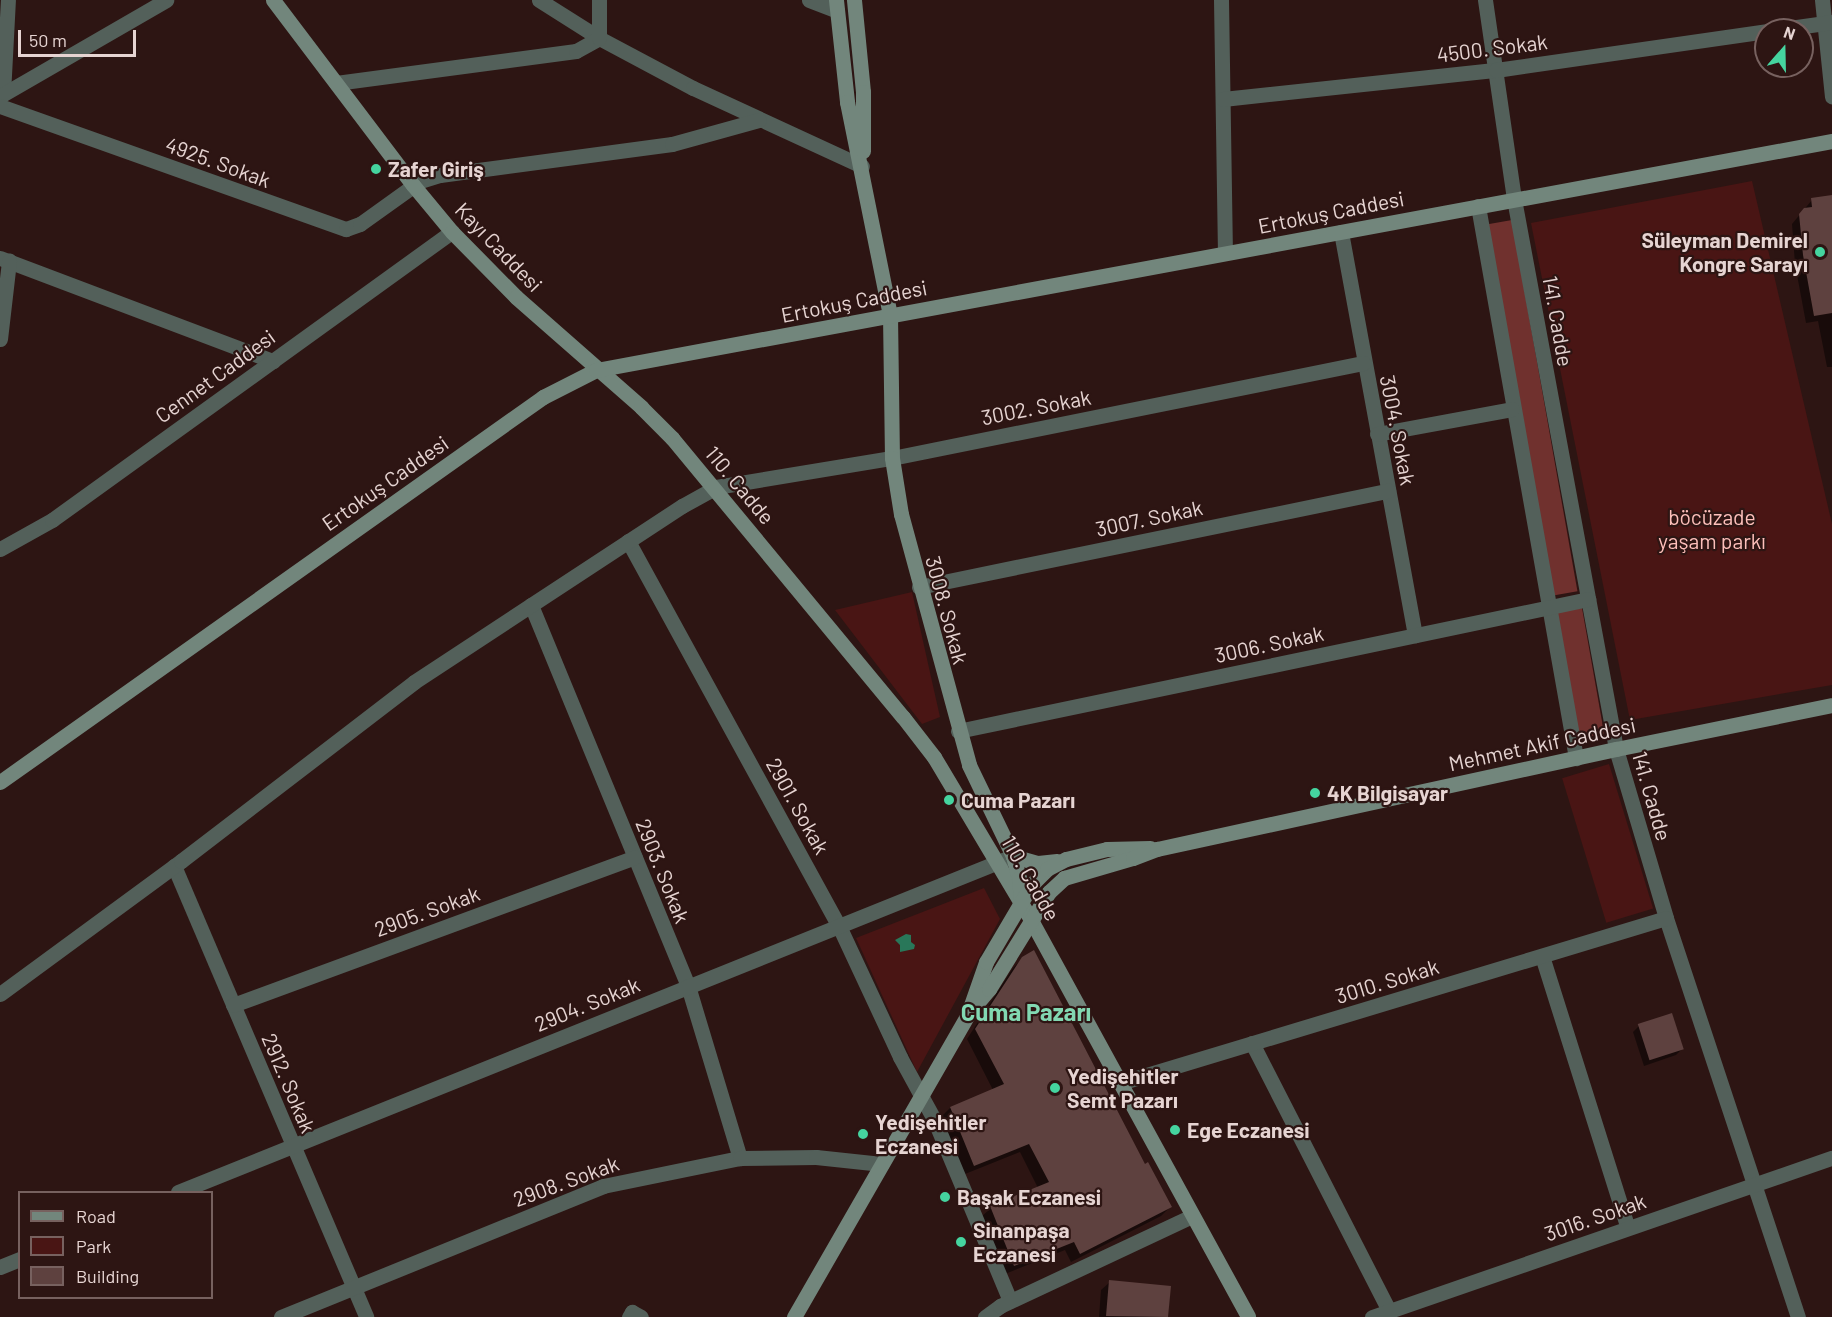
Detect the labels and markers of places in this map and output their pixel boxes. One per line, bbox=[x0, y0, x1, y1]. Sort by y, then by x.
place label: Zafer Giriş bbox=[388, 156, 484, 182]
marker: Zafer Giriş bbox=[369, 162, 383, 176]
place label: Süleyman Demirel Kongre Sarayı bbox=[1641, 227, 1808, 277]
marker: Süleyman Demirel Kongre Sarayı bbox=[1813, 245, 1827, 259]
place label: 4K Bilgisayar bbox=[1327, 780, 1448, 806]
marker: 4K Bilgisayar bbox=[1308, 786, 1322, 800]
place label: Cuma Pazarı bbox=[961, 787, 1075, 813]
marker: Cuma Pazarı bbox=[942, 793, 956, 807]
place label: Yedişehitler Semt Pazarı bbox=[1067, 1063, 1179, 1113]
marker: Yedişehitler Semt Pazarı bbox=[1048, 1081, 1062, 1095]
place label: Yedişehitler Eczanesi bbox=[875, 1109, 987, 1159]
place label: Ege Eczanesi bbox=[1187, 1117, 1310, 1143]
marker: Ege Eczanesi bbox=[1168, 1123, 1182, 1137]
marker: Yedişehitler Eczanesi bbox=[856, 1127, 870, 1141]
place label: Başak Eczanesi bbox=[957, 1184, 1101, 1210]
marker: Başak Eczanesi bbox=[938, 1190, 952, 1204]
place label: Sinanpaşa Eczanesi bbox=[973, 1217, 1070, 1267]
marker: Sinanpaşa Eczanesi bbox=[954, 1235, 968, 1249]

